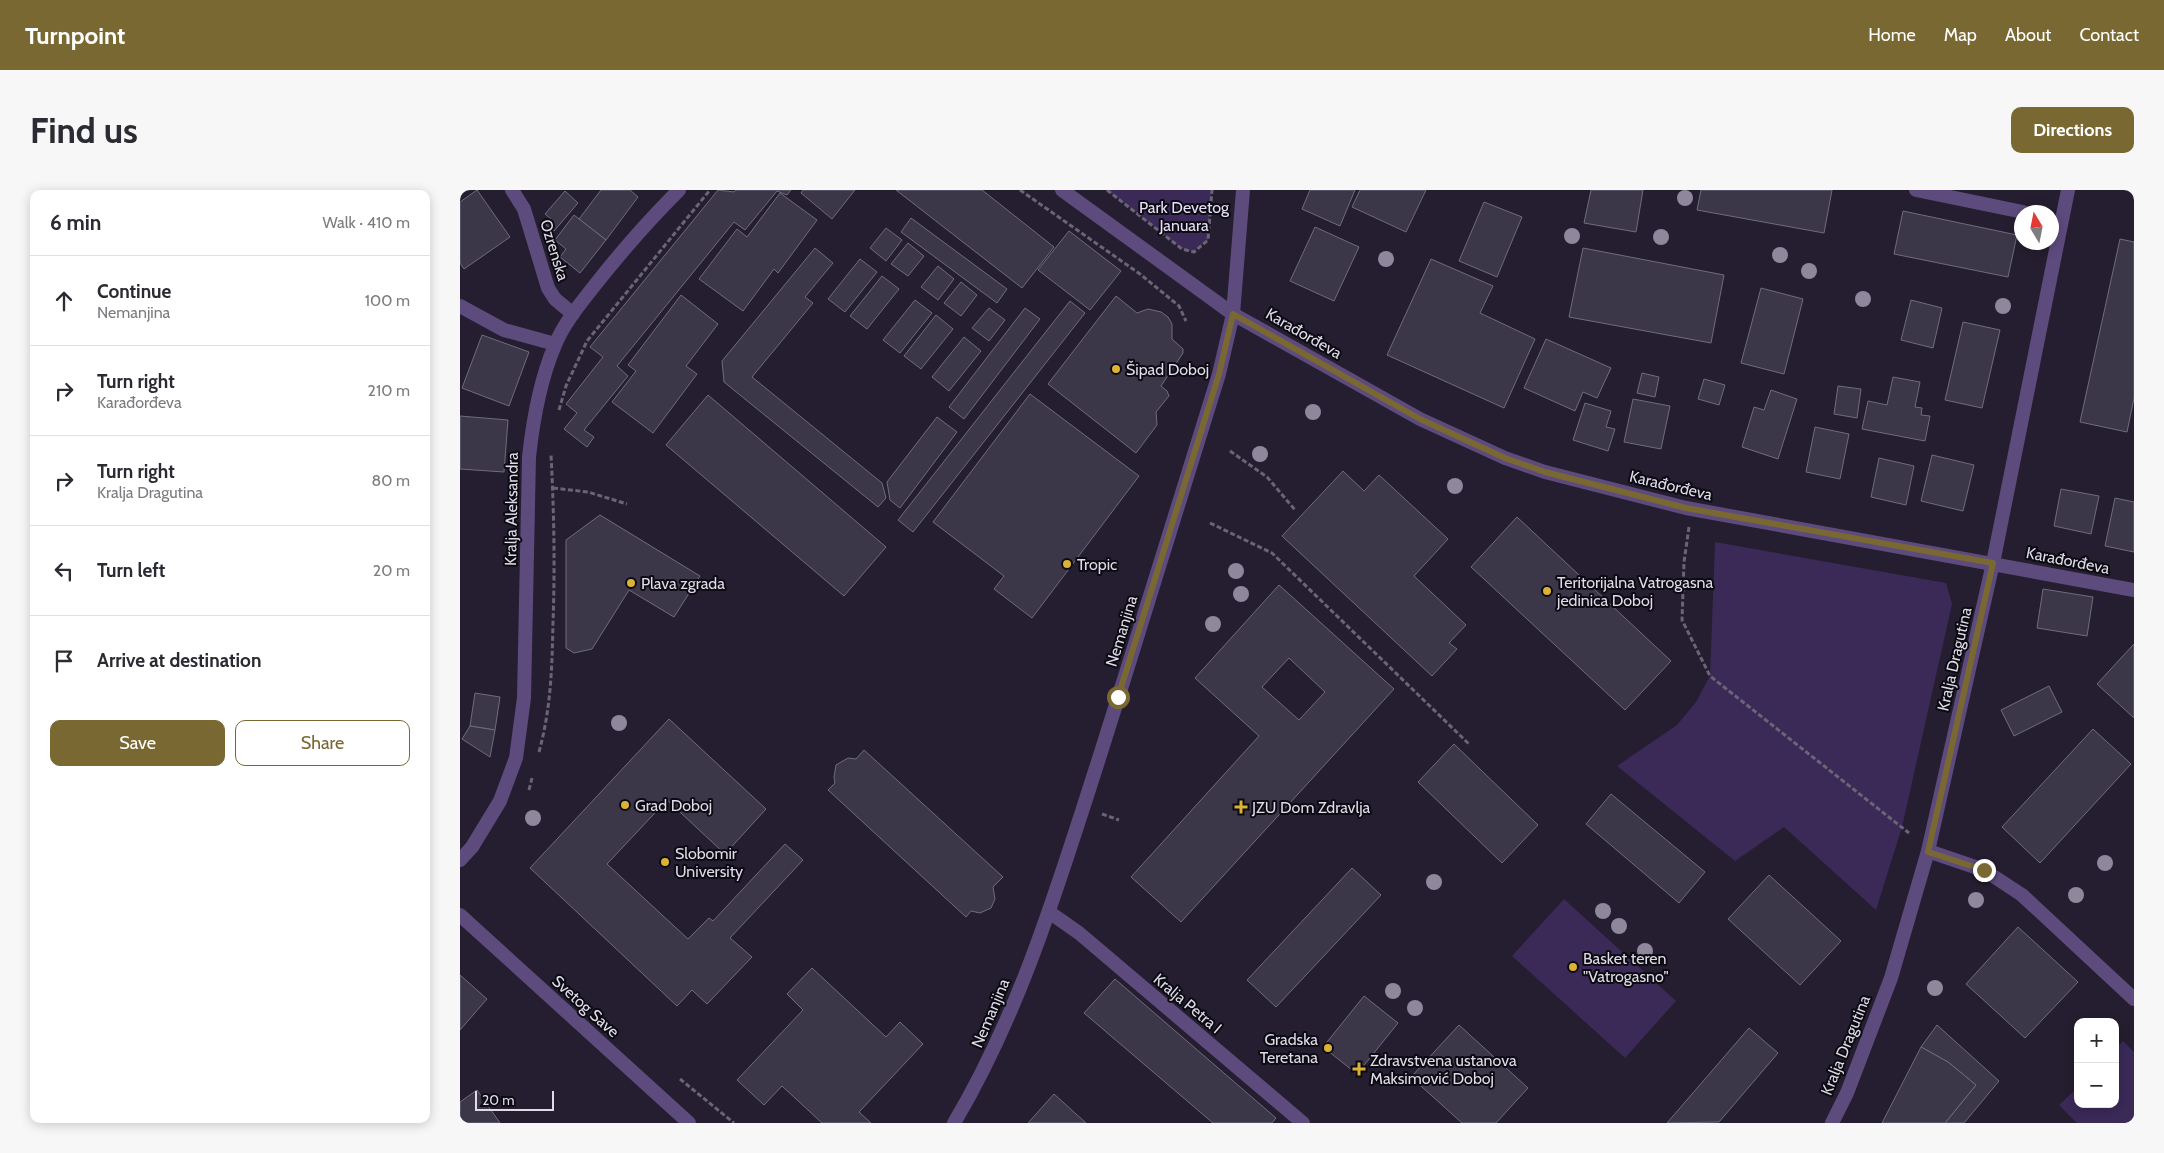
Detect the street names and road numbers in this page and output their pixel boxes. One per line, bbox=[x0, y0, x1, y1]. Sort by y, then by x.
street label: Ozrenska bbox=[536, 217, 573, 283]
street label: Karađorđeva bbox=[1262, 304, 1345, 363]
street label: Kralja Aleksandra bbox=[501, 452, 522, 566]
street label: Karađorđeva bbox=[1628, 467, 1715, 504]
street label: Karađorđeva bbox=[2025, 543, 2112, 578]
street label: Nemanjina bbox=[1102, 593, 1141, 669]
street label: Kralja Dragutina bbox=[1933, 605, 1976, 713]
street label: Kralja Petra I bbox=[1150, 969, 1226, 1037]
street label: Svetog Save bbox=[548, 971, 623, 1041]
street label: Nemanjina bbox=[967, 975, 1014, 1051]
street label: Kralja Dragutina bbox=[1817, 992, 1874, 1098]

